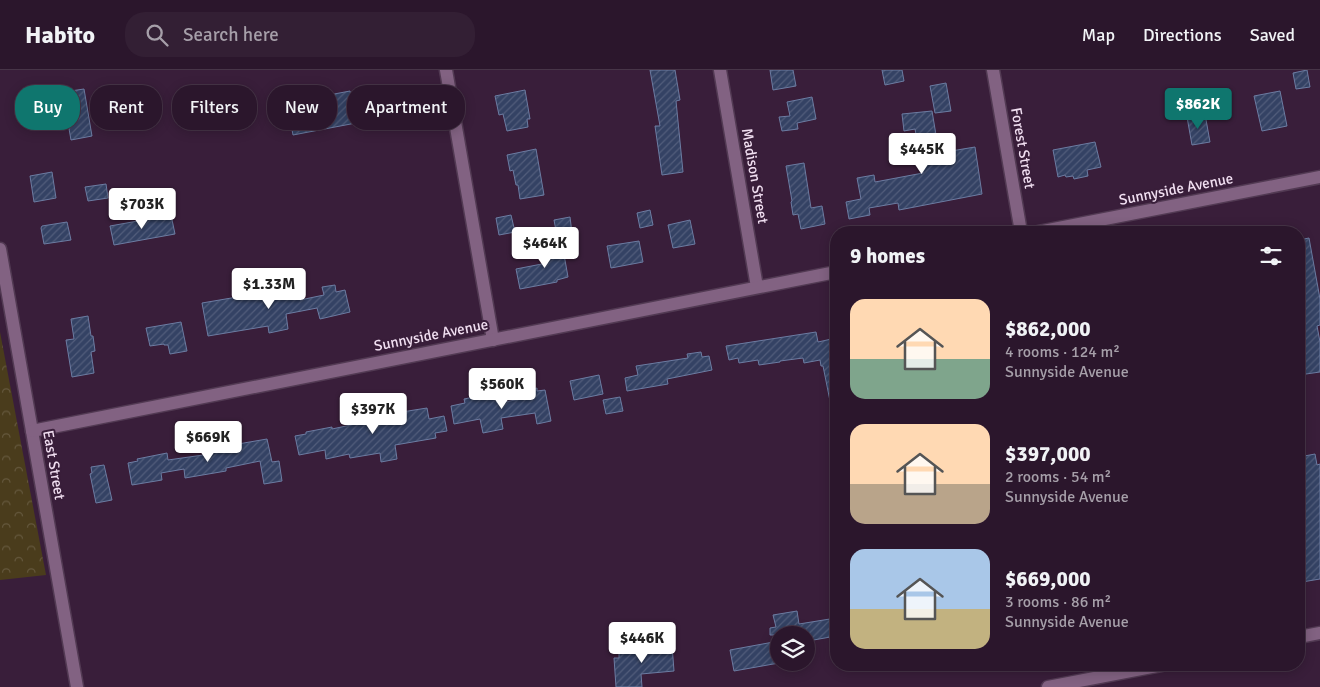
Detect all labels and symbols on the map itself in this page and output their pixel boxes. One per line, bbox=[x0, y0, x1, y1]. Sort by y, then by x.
pin: $862K bbox=[1163, 88, 1233, 130]
street label: Forest Street bbox=[1007, 106, 1039, 190]
street label: Madison Street bbox=[738, 127, 772, 225]
pin: $445K bbox=[887, 132, 957, 175]
street label: Sunnyside Avenue bbox=[1117, 169, 1235, 209]
pin: $703K bbox=[107, 188, 177, 230]
pin: $464K bbox=[510, 226, 580, 269]
pin: $1.33M bbox=[228, 268, 310, 310]
street label: Sunnyside Avenue bbox=[372, 315, 490, 355]
pin: $560K bbox=[467, 368, 537, 410]
pin: $397K bbox=[338, 392, 408, 435]
pin: $669K bbox=[173, 420, 243, 463]
street label: East Street bbox=[39, 429, 69, 501]
pin: $446K bbox=[607, 622, 677, 664]

